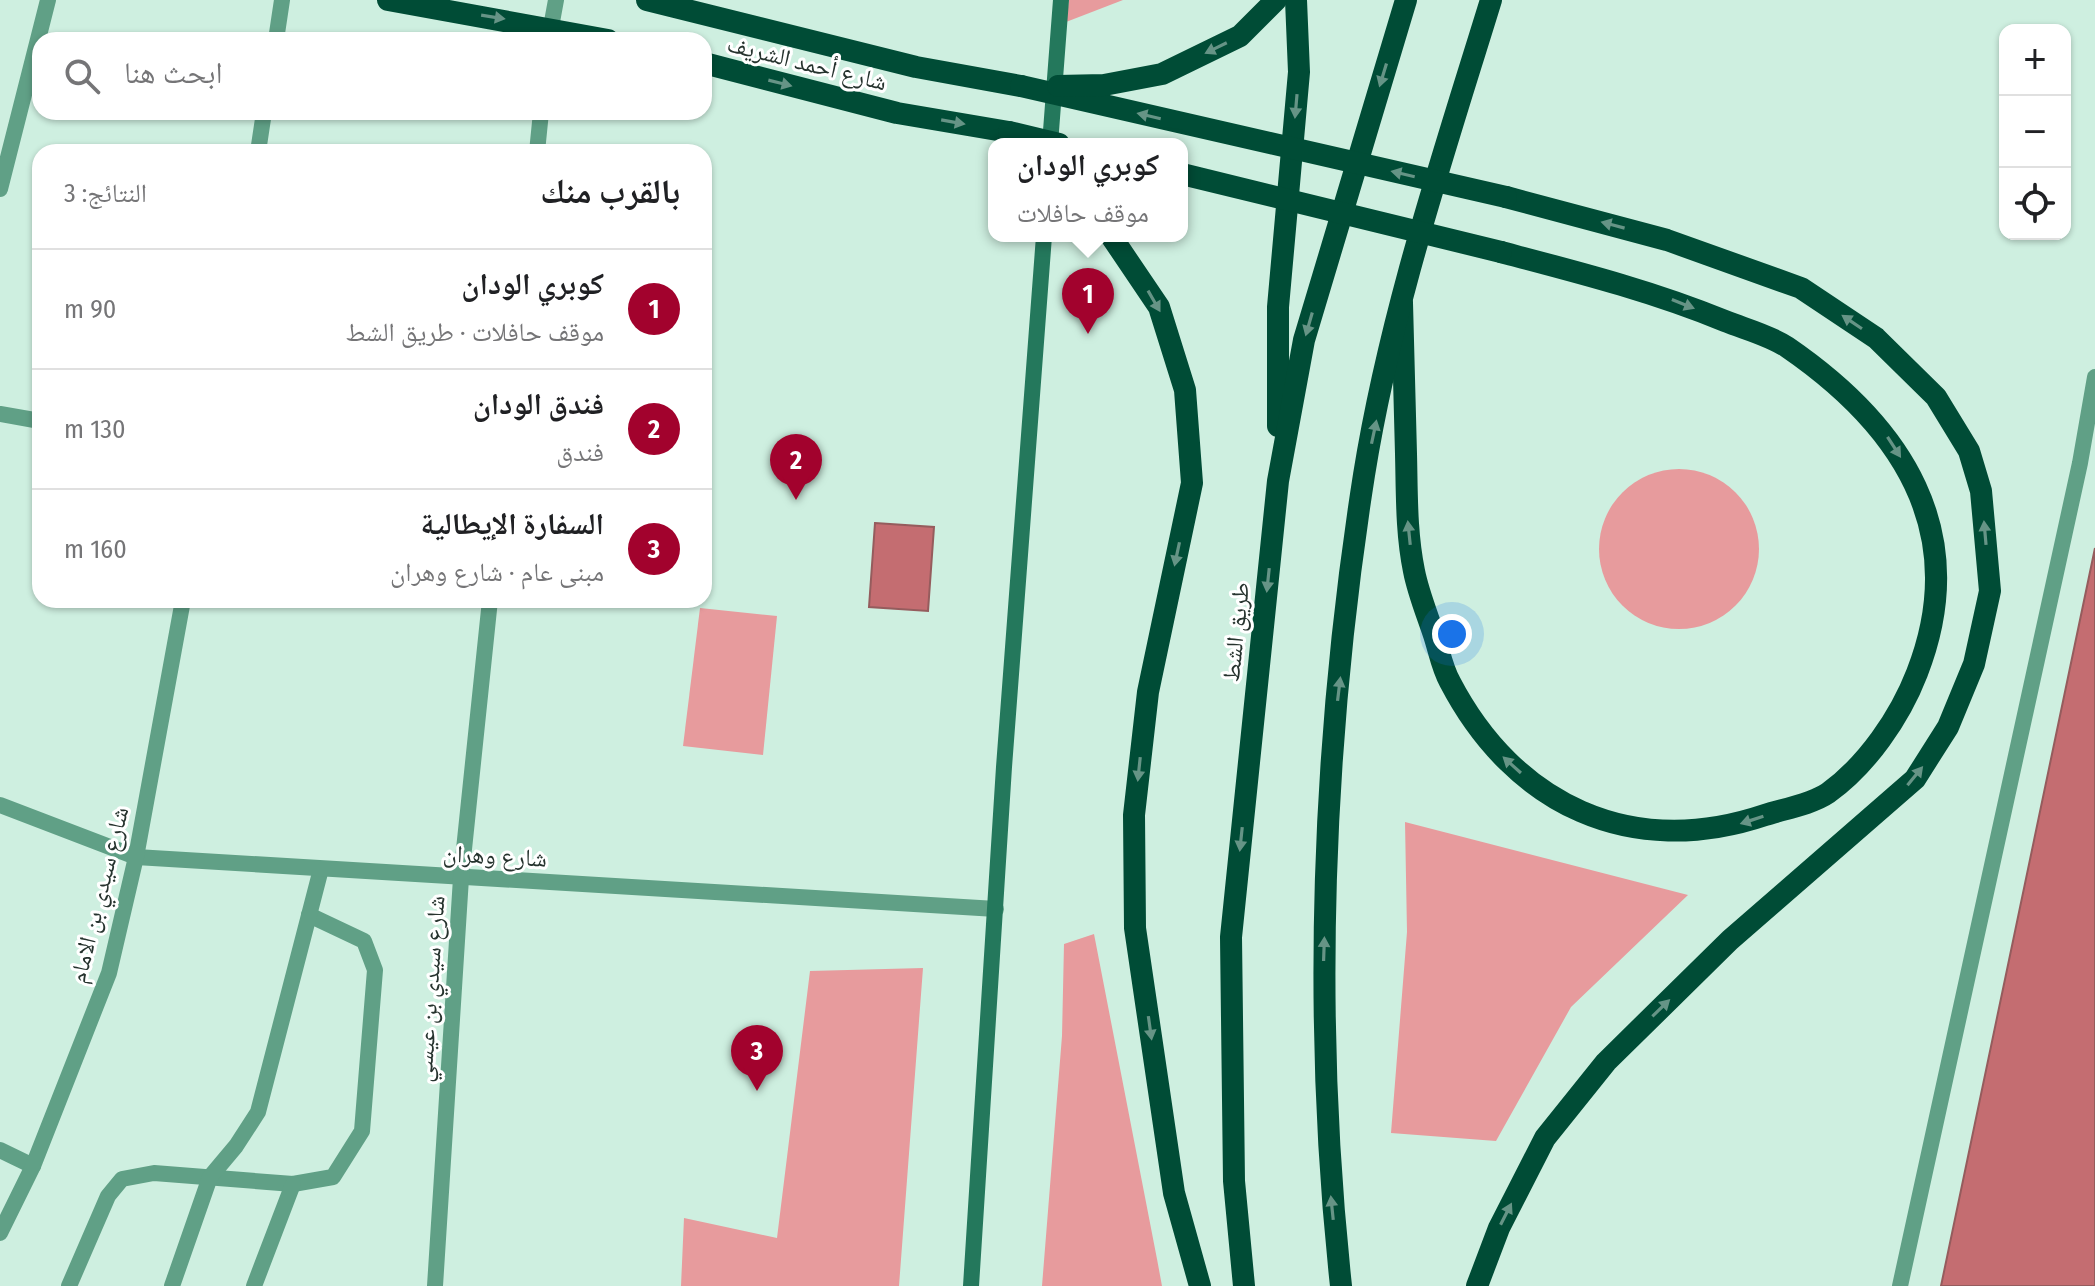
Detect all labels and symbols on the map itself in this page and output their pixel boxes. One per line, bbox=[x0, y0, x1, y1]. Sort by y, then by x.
one-way arrow bbox=[480, 11, 505, 24]
street label: شارع أحمد الشريف bbox=[724, 30, 890, 97]
one-way arrow bbox=[1204, 41, 1228, 55]
one-way arrow bbox=[1376, 63, 1389, 87]
one-way arrow bbox=[767, 77, 792, 89]
one-way arrow bbox=[1289, 94, 1302, 119]
one-way arrow bbox=[1137, 109, 1162, 122]
one-way arrow bbox=[941, 116, 966, 129]
one-way arrow bbox=[1390, 167, 1415, 179]
one-way arrow bbox=[1600, 219, 1625, 231]
pin: 1 bbox=[1062, 268, 1114, 334]
one-way arrow bbox=[1147, 290, 1161, 312]
one-way arrow bbox=[1671, 297, 1695, 310]
one-way arrow bbox=[1302, 312, 1315, 336]
one-way arrow bbox=[1842, 315, 1863, 330]
one-way arrow bbox=[1368, 419, 1381, 444]
pin: 2 bbox=[770, 434, 822, 500]
one-way arrow bbox=[1887, 437, 1902, 458]
one-way arrow bbox=[1402, 520, 1415, 545]
one-way arrow bbox=[1978, 520, 1991, 545]
one-way arrow bbox=[1170, 542, 1182, 567]
one-way arrow bbox=[1261, 568, 1274, 593]
street label: طريق الشط bbox=[1217, 581, 1255, 683]
your location bbox=[1432, 614, 1472, 654]
one-way arrow bbox=[1333, 676, 1346, 701]
one-way arrow bbox=[1132, 757, 1145, 782]
one-way arrow bbox=[1502, 757, 1522, 774]
one-way arrow bbox=[1907, 766, 1923, 786]
street label: شارع سيدي بن الامام bbox=[64, 804, 139, 987]
one-way arrow bbox=[1740, 814, 1764, 826]
one-way arrow bbox=[1234, 827, 1247, 852]
street label: شارع وهران bbox=[442, 839, 548, 874]
street label: شارع سيدي بن عيسي bbox=[410, 895, 456, 1084]
one-way arrow bbox=[1318, 936, 1331, 961]
one-way arrow bbox=[1652, 999, 1670, 1018]
one-way arrow bbox=[1144, 1016, 1157, 1041]
pin: 3 bbox=[731, 1025, 783, 1091]
one-way arrow bbox=[1326, 1196, 1339, 1221]
one-way arrow bbox=[1500, 1202, 1513, 1225]

